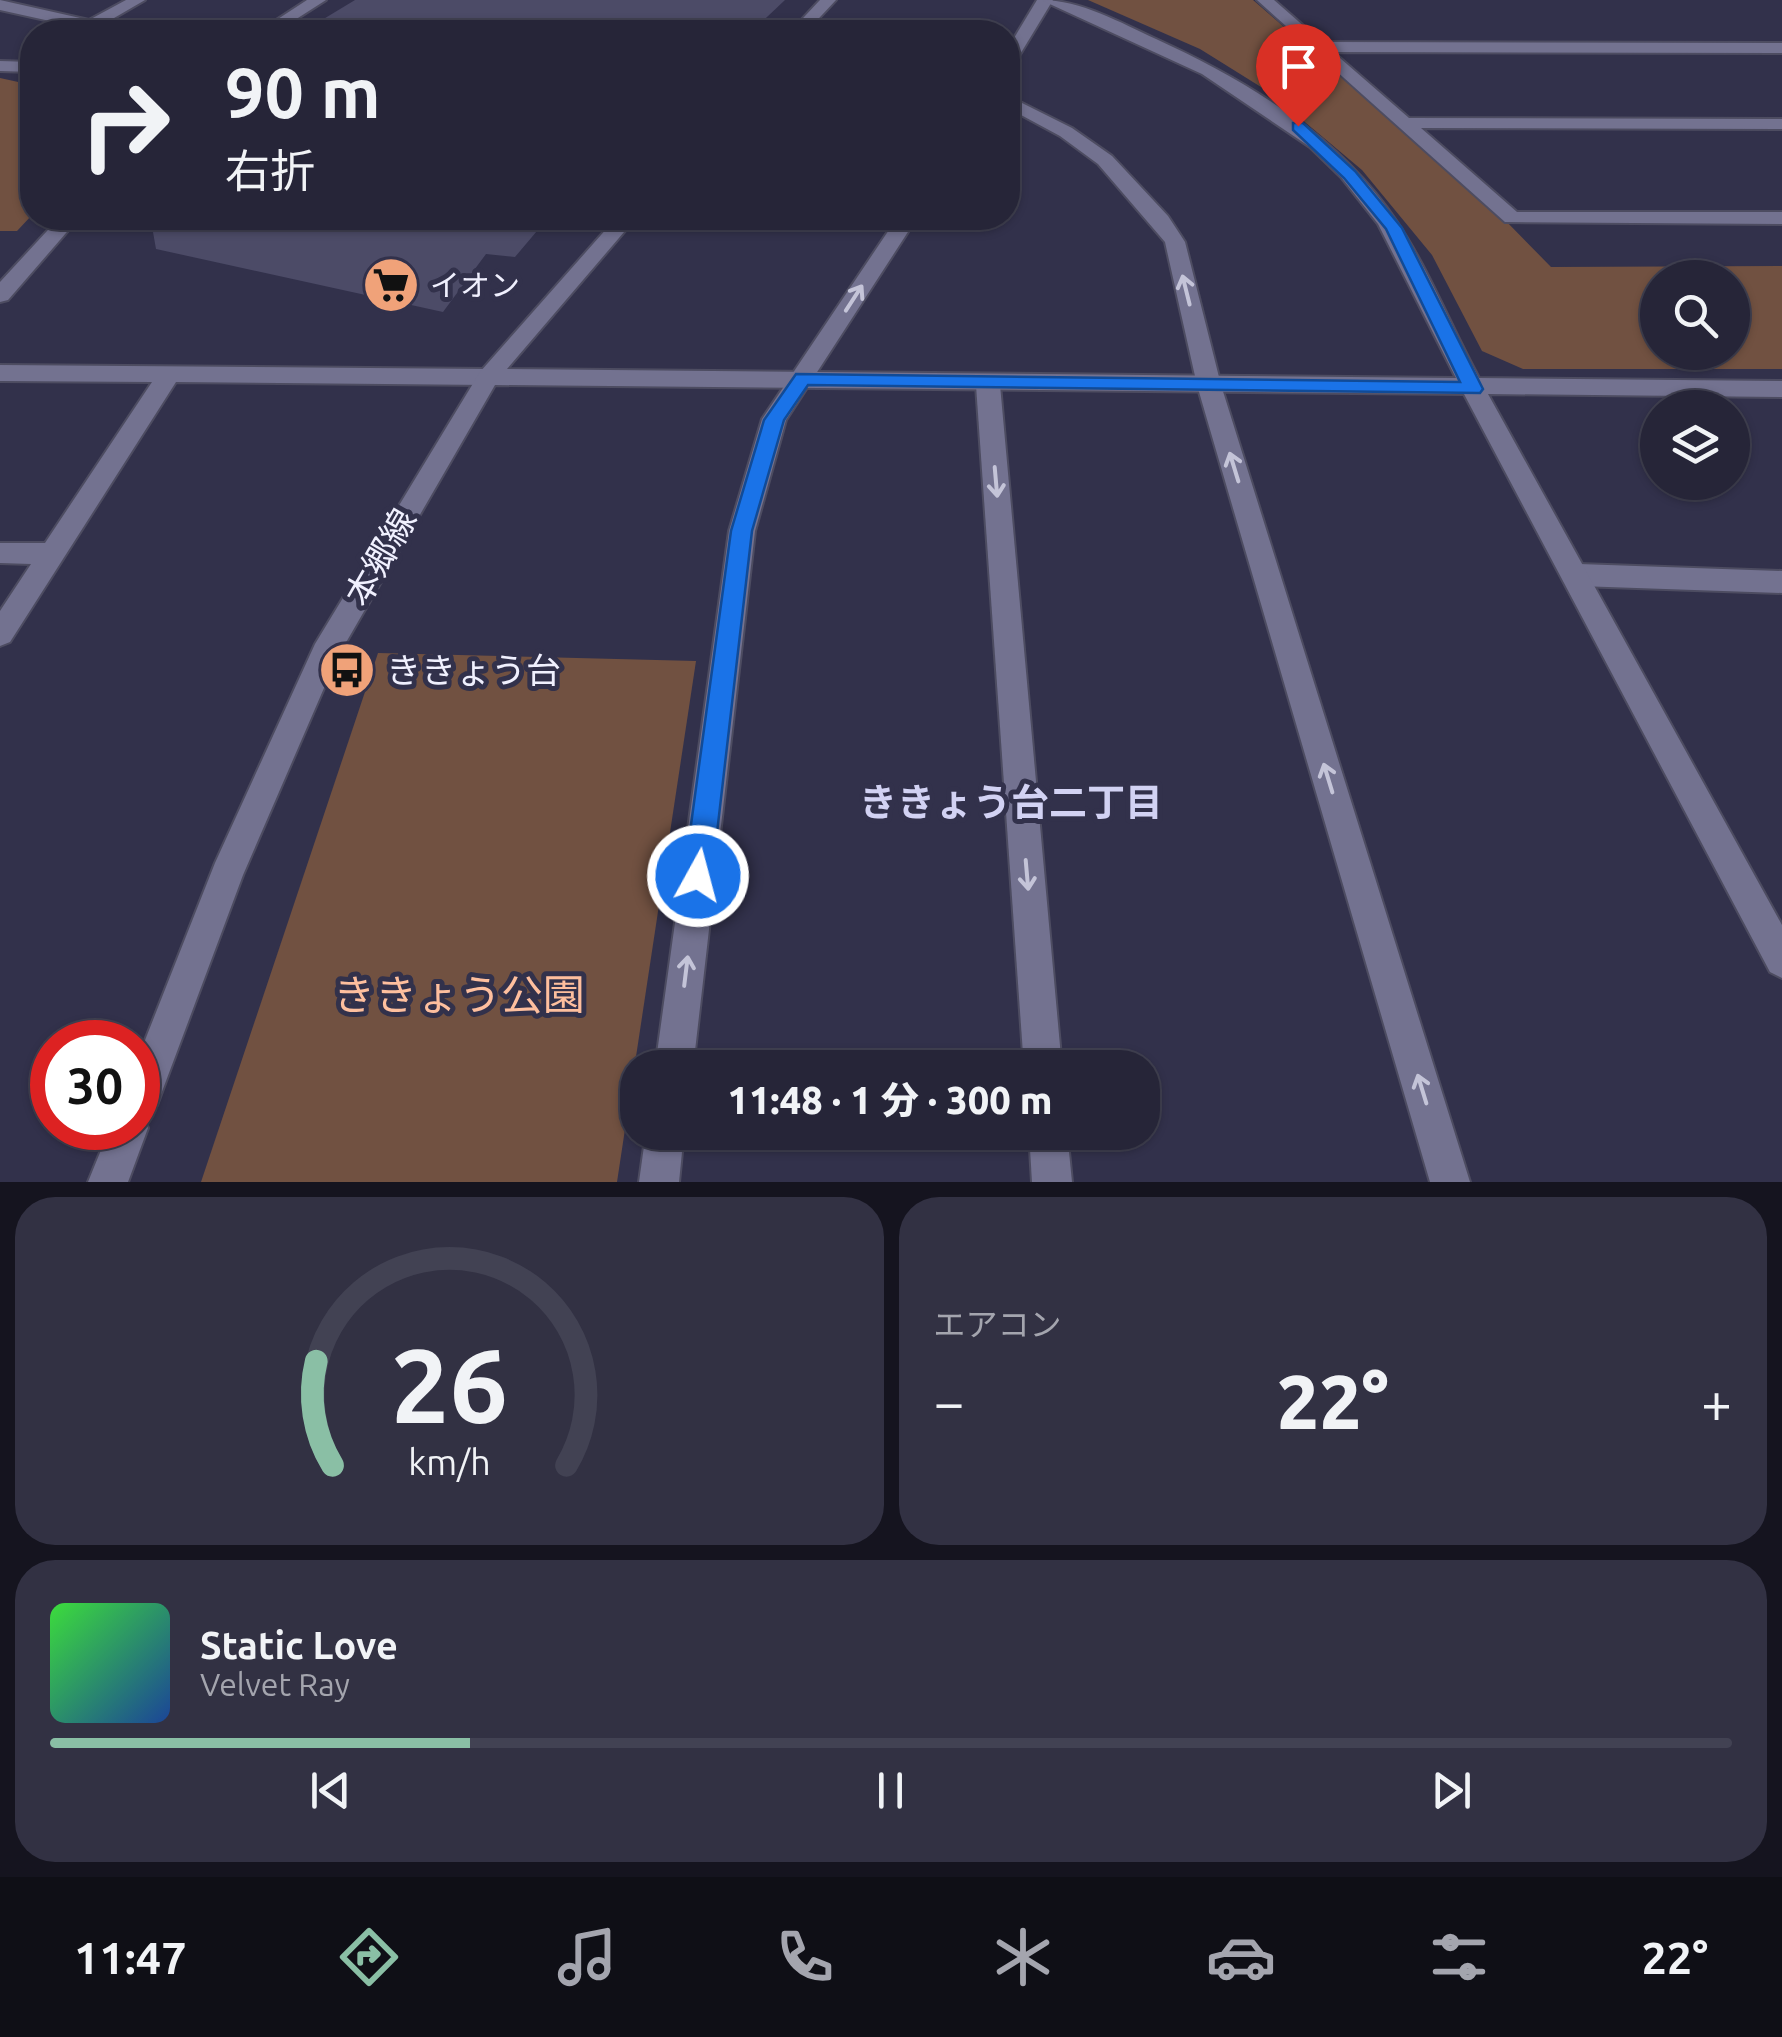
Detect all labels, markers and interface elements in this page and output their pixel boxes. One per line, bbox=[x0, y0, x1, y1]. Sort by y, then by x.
pin bbox=[1256, 24, 1341, 127]
icon: arrive bbox=[1271, 39, 1326, 94]
text: 90 m bbox=[225, 53, 381, 131]
icon: right bbox=[60, 60, 190, 190]
text: 右折 bbox=[225, 145, 315, 196]
supermarket icon: イオン bbox=[361, 255, 421, 315]
map controls bbox=[1640, 260, 1750, 500]
button: search bbox=[1640, 260, 1750, 370]
place label: イオン bbox=[430, 268, 520, 302]
one-way arrow bbox=[1176, 275, 1194, 307]
one-way arrow bbox=[844, 284, 865, 313]
button: layers bbox=[1640, 390, 1750, 500]
one-way arrow bbox=[1224, 451, 1242, 483]
one-way arrow bbox=[986, 465, 1005, 497]
street label: 本郷線 bbox=[336, 502, 424, 612]
bus stop icon: ききょう台 bbox=[317, 640, 377, 700]
place label: ききょう台 bbox=[386, 650, 561, 690]
one-way arrow bbox=[1318, 762, 1336, 794]
district label: ききょう台二丁目 bbox=[859, 781, 1163, 823]
position arrow bbox=[646, 824, 750, 928]
one-way arrow bbox=[1018, 859, 1037, 891]
one-way arrow bbox=[677, 955, 696, 987]
park label: ききょう公園 bbox=[333, 971, 585, 1018]
speed limit sign: 30 bbox=[30, 1020, 160, 1150]
one-way arrow bbox=[1412, 1073, 1430, 1105]
text: 11:48 · 1 分 · 300 m bbox=[728, 1079, 1052, 1121]
text: エアコン bbox=[934, 1306, 1062, 1342]
text: 26 bbox=[391, 1326, 508, 1443]
text: 22° bbox=[1277, 1359, 1389, 1443]
text: − bbox=[934, 1371, 965, 1432]
text: + bbox=[1701, 1371, 1732, 1432]
text: km/h bbox=[408, 1442, 491, 1482]
text: Static Love bbox=[200, 1624, 398, 1666]
text: Velvet Ray bbox=[200, 1666, 350, 1702]
icon: previous bbox=[303, 1763, 358, 1818]
icon: pause bbox=[863, 1763, 918, 1818]
icon: next bbox=[1424, 1763, 1479, 1818]
icon: directions bbox=[334, 1922, 404, 1992]
icon: music bbox=[552, 1922, 622, 1992]
icon: phone bbox=[770, 1922, 840, 1992]
icon: climate bbox=[988, 1922, 1058, 1992]
icon: car bbox=[1206, 1922, 1276, 1992]
icon: filters bbox=[1424, 1922, 1494, 1992]
text: 11:47 bbox=[74, 1932, 187, 1983]
text: 22° bbox=[1641, 1932, 1708, 1983]

